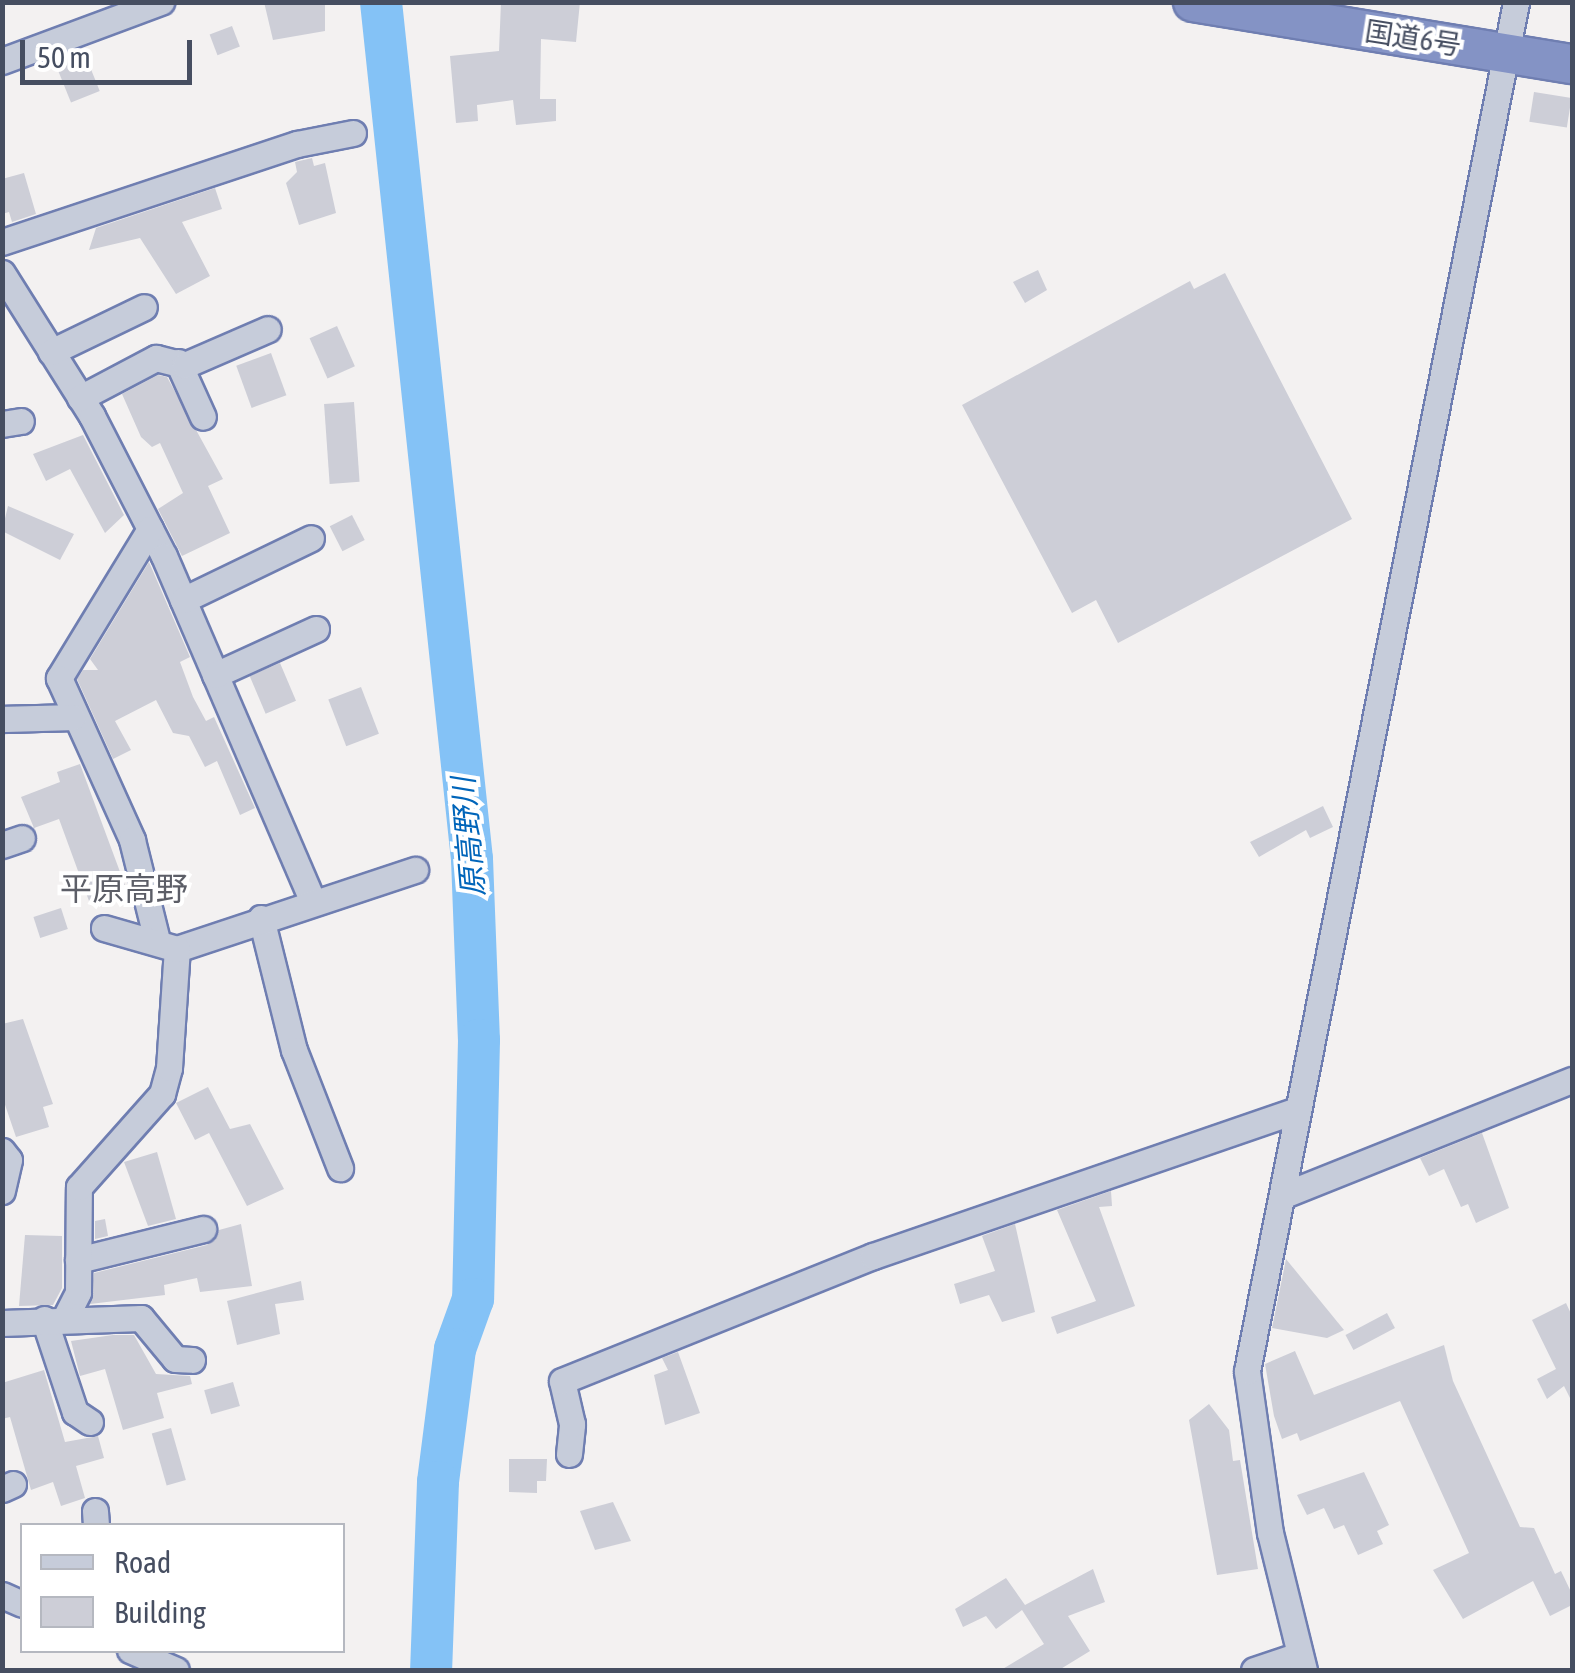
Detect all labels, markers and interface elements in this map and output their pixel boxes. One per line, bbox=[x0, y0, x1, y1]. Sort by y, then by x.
street label: 国道6号 bbox=[1362, 14, 1464, 62]
scale bar bbox=[25, 20, 198, 82]
text: 50 m bbox=[37, 40, 91, 74]
water label: 原高野川 bbox=[445, 776, 491, 898]
district label: 平原高野 bbox=[60, 870, 188, 908]
legend bbox=[20, 1523, 345, 1653]
text: Road bbox=[114, 1545, 171, 1579]
text: Building bbox=[114, 1595, 206, 1629]

